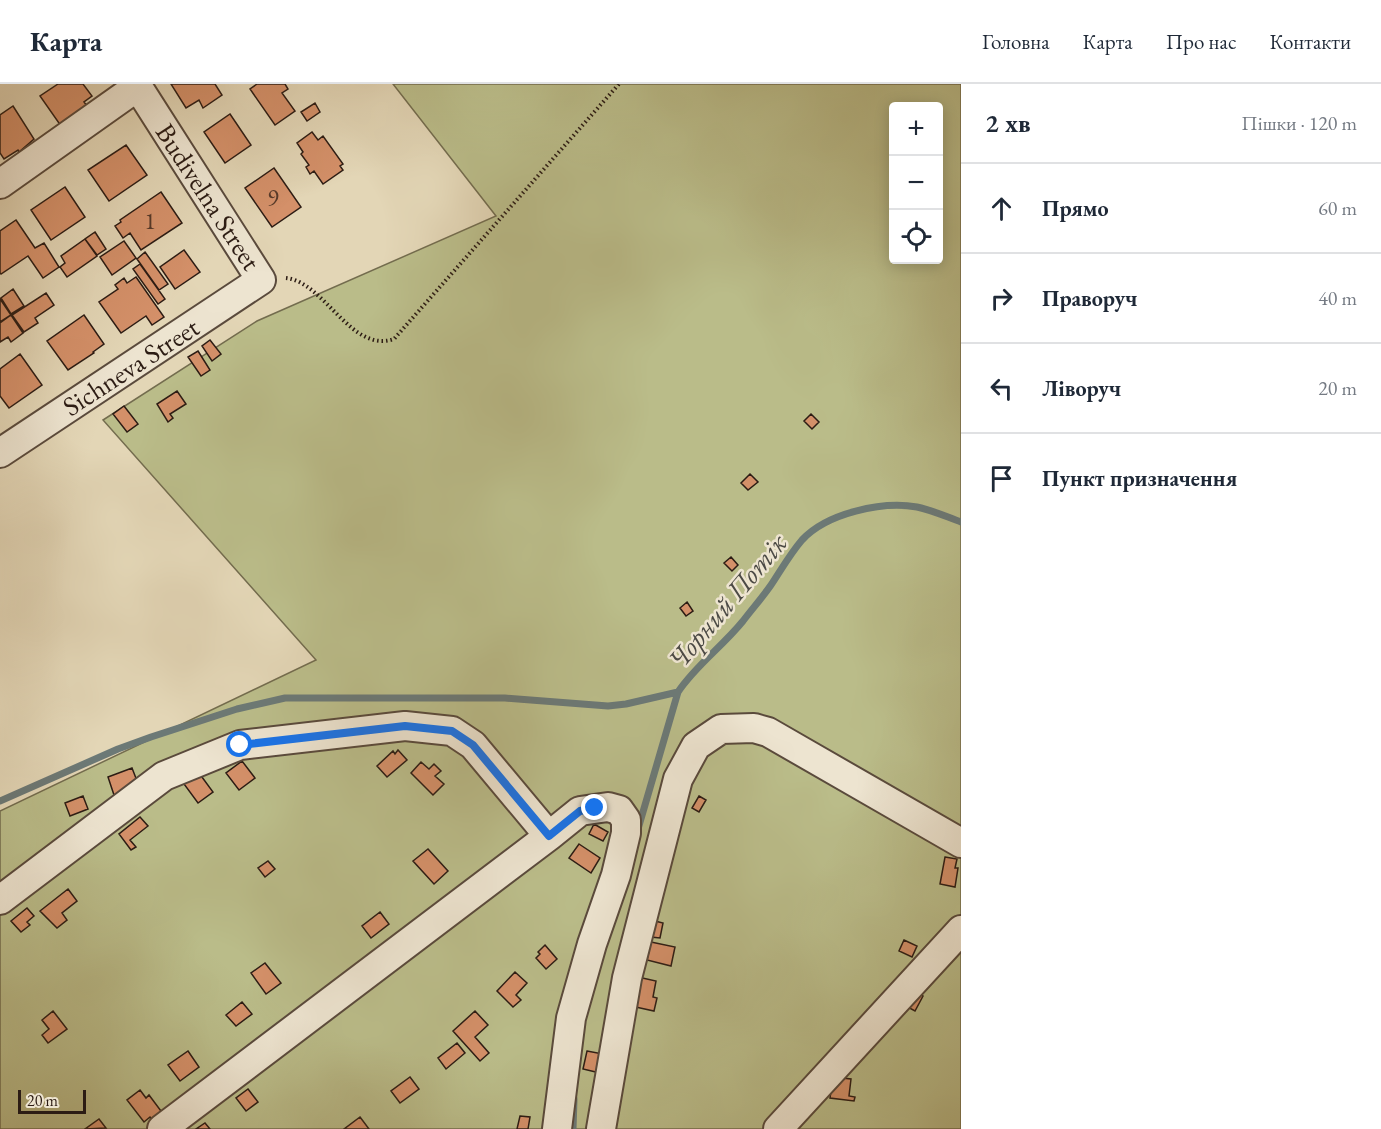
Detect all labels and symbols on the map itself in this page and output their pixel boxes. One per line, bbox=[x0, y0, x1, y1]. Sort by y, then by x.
street label: Budivelna Street bbox=[148, 117, 269, 277]
house number: 9 bbox=[267, 182, 279, 213]
house number: 1 bbox=[144, 205, 156, 236]
street label: Sichneva Street bbox=[56, 309, 206, 424]
water label: Чорний Потік bbox=[660, 525, 795, 676]
route start bbox=[226, 731, 252, 757]
route end bbox=[581, 794, 607, 820]
scale bar bbox=[18, 1087, 86, 1114]

